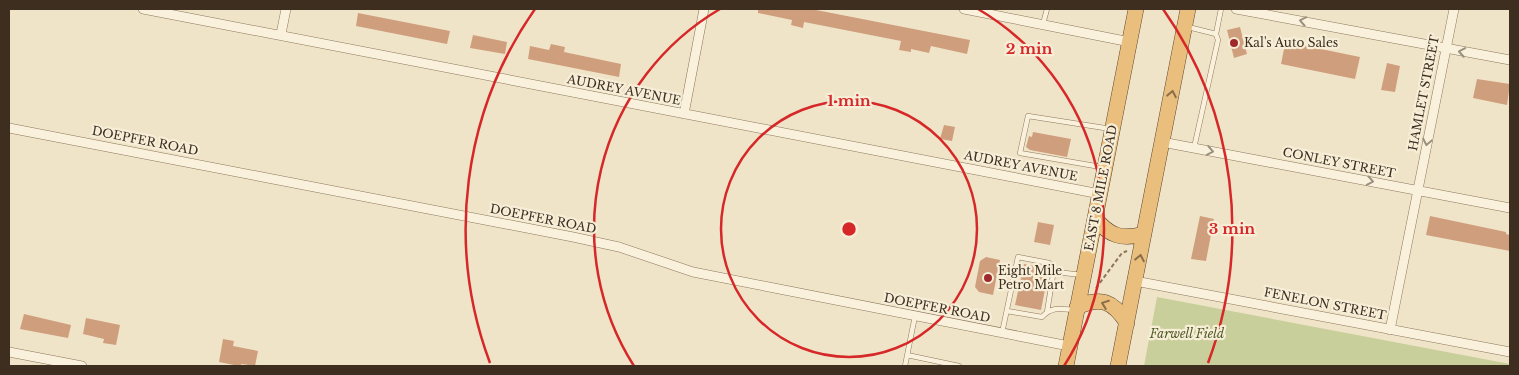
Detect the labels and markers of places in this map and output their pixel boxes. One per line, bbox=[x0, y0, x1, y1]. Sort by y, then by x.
place label: Kal's Auto Sales bbox=[1244, 35, 1338, 50]
marker: Kal's Auto Sales bbox=[1228, 37, 1240, 49]
centre of rings bbox=[840, 220, 858, 238]
place label: Eight Mile Petro Mart bbox=[998, 263, 1065, 292]
marker: Eight Mile Petro Mart bbox=[982, 272, 994, 284]

